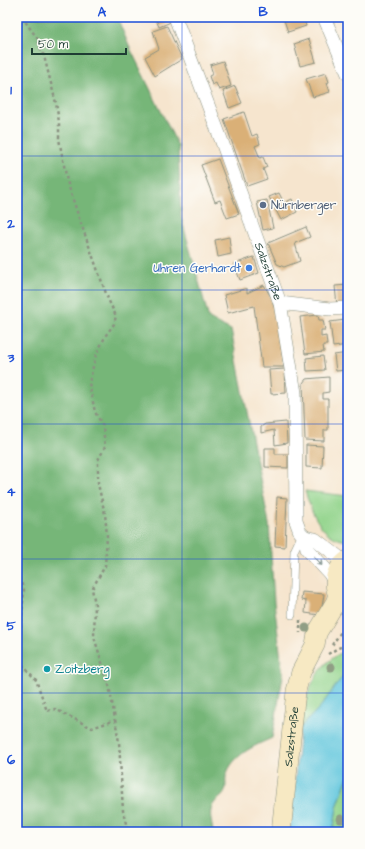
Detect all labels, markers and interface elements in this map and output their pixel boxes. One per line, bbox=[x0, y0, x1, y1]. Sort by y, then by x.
text: A bbox=[98, 3, 107, 21]
text: B bbox=[258, 3, 268, 21]
scale bar bbox=[32, 30, 126, 56]
text: 50 m bbox=[38, 36, 69, 53]
text: 1 bbox=[10, 81, 12, 99]
place label: Nürnberger bbox=[271, 197, 337, 215]
marker: Nürnberger bbox=[258, 200, 268, 210]
text: 2 bbox=[6, 215, 15, 233]
street label: Salzstraße bbox=[250, 240, 287, 303]
place label: Uhren Gerhardt bbox=[153, 260, 241, 277]
marker: Uhren Gerhardt bbox=[244, 263, 254, 273]
text: 3 bbox=[7, 349, 15, 367]
text: 4 bbox=[7, 483, 16, 501]
one-way arrow bbox=[314, 556, 323, 566]
text: 5 bbox=[6, 617, 16, 635]
place label: Zoitzberg bbox=[55, 661, 110, 679]
marker: Zoitzberg bbox=[42, 664, 52, 674]
street label: Salzstraße bbox=[280, 705, 303, 767]
text: 6 bbox=[7, 751, 16, 769]

